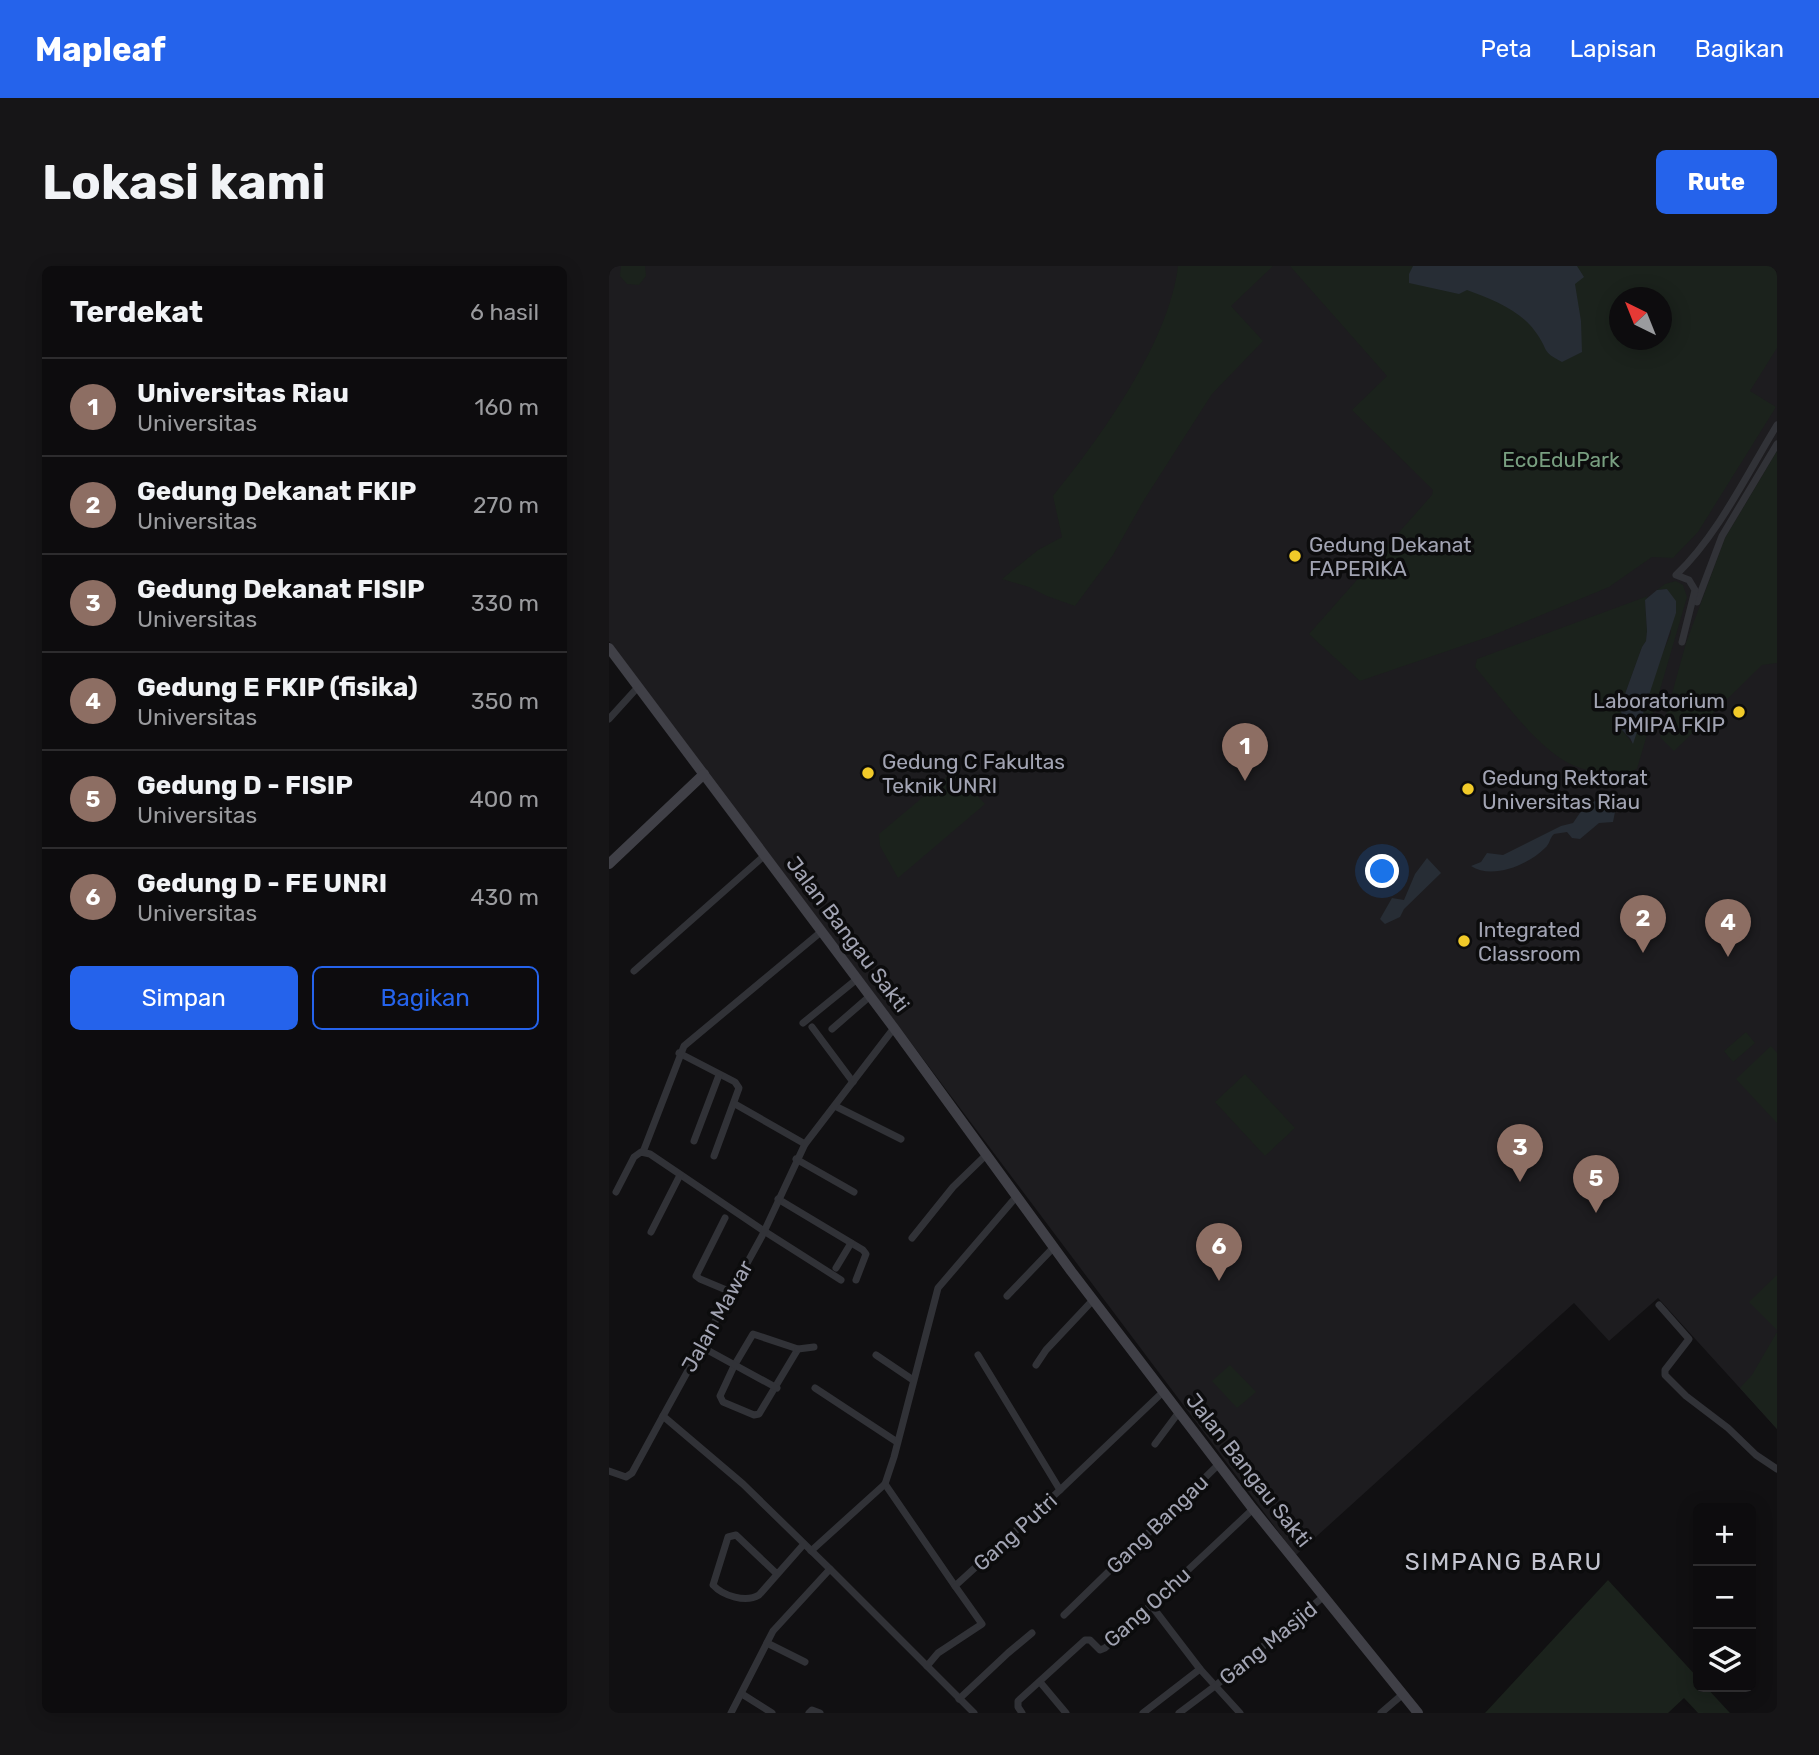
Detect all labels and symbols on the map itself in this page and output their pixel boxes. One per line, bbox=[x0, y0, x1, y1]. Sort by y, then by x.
north arrow bbox=[1609, 287, 1672, 350]
park label: EcoEduPark bbox=[1502, 447, 1620, 472]
place label: Gedung Dekanat FAPERIKA bbox=[1309, 532, 1471, 581]
marker: Gedung Dekanat FAPERIKA bbox=[1287, 548, 1303, 564]
place label: Laboratorium PMIPA FKIP bbox=[1593, 688, 1725, 737]
marker: Laboratorium PMIPA FKIP bbox=[1731, 704, 1747, 720]
pin: 1 bbox=[1222, 723, 1268, 781]
place label: Gedung C Fakultas Teknik UNRI bbox=[882, 749, 1065, 798]
marker: Gedung C Fakultas Teknik UNRI bbox=[860, 765, 876, 781]
place label: Gedung Rektorat Universitas Riau bbox=[1482, 765, 1648, 814]
marker: Gedung Rektorat Universitas Riau bbox=[1460, 781, 1476, 797]
street label: Jalan Bangau Sakti bbox=[781, 851, 915, 1017]
your location bbox=[1365, 854, 1399, 888]
pin: 2 bbox=[1620, 895, 1666, 953]
pin: 4 bbox=[1705, 899, 1751, 957]
place label: Integrated Classroom bbox=[1478, 917, 1581, 966]
marker: Integrated Classroom bbox=[1456, 933, 1472, 949]
pin: 3 bbox=[1497, 1124, 1543, 1182]
pin: 5 bbox=[1573, 1155, 1619, 1213]
pin: 6 bbox=[1196, 1223, 1242, 1281]
street label: Jalan Mawar bbox=[676, 1256, 758, 1376]
street label: Jalan Bangau Sakti bbox=[1181, 1388, 1317, 1552]
street label: Gang Bangau bbox=[1101, 1469, 1213, 1579]
street label: Gang Putri bbox=[968, 1488, 1062, 1576]
district label: SIMPANG BARU bbox=[1405, 1548, 1603, 1576]
street label: Gang Ochu bbox=[1099, 1562, 1195, 1652]
street label: Gang Masjid bbox=[1214, 1596, 1322, 1690]

